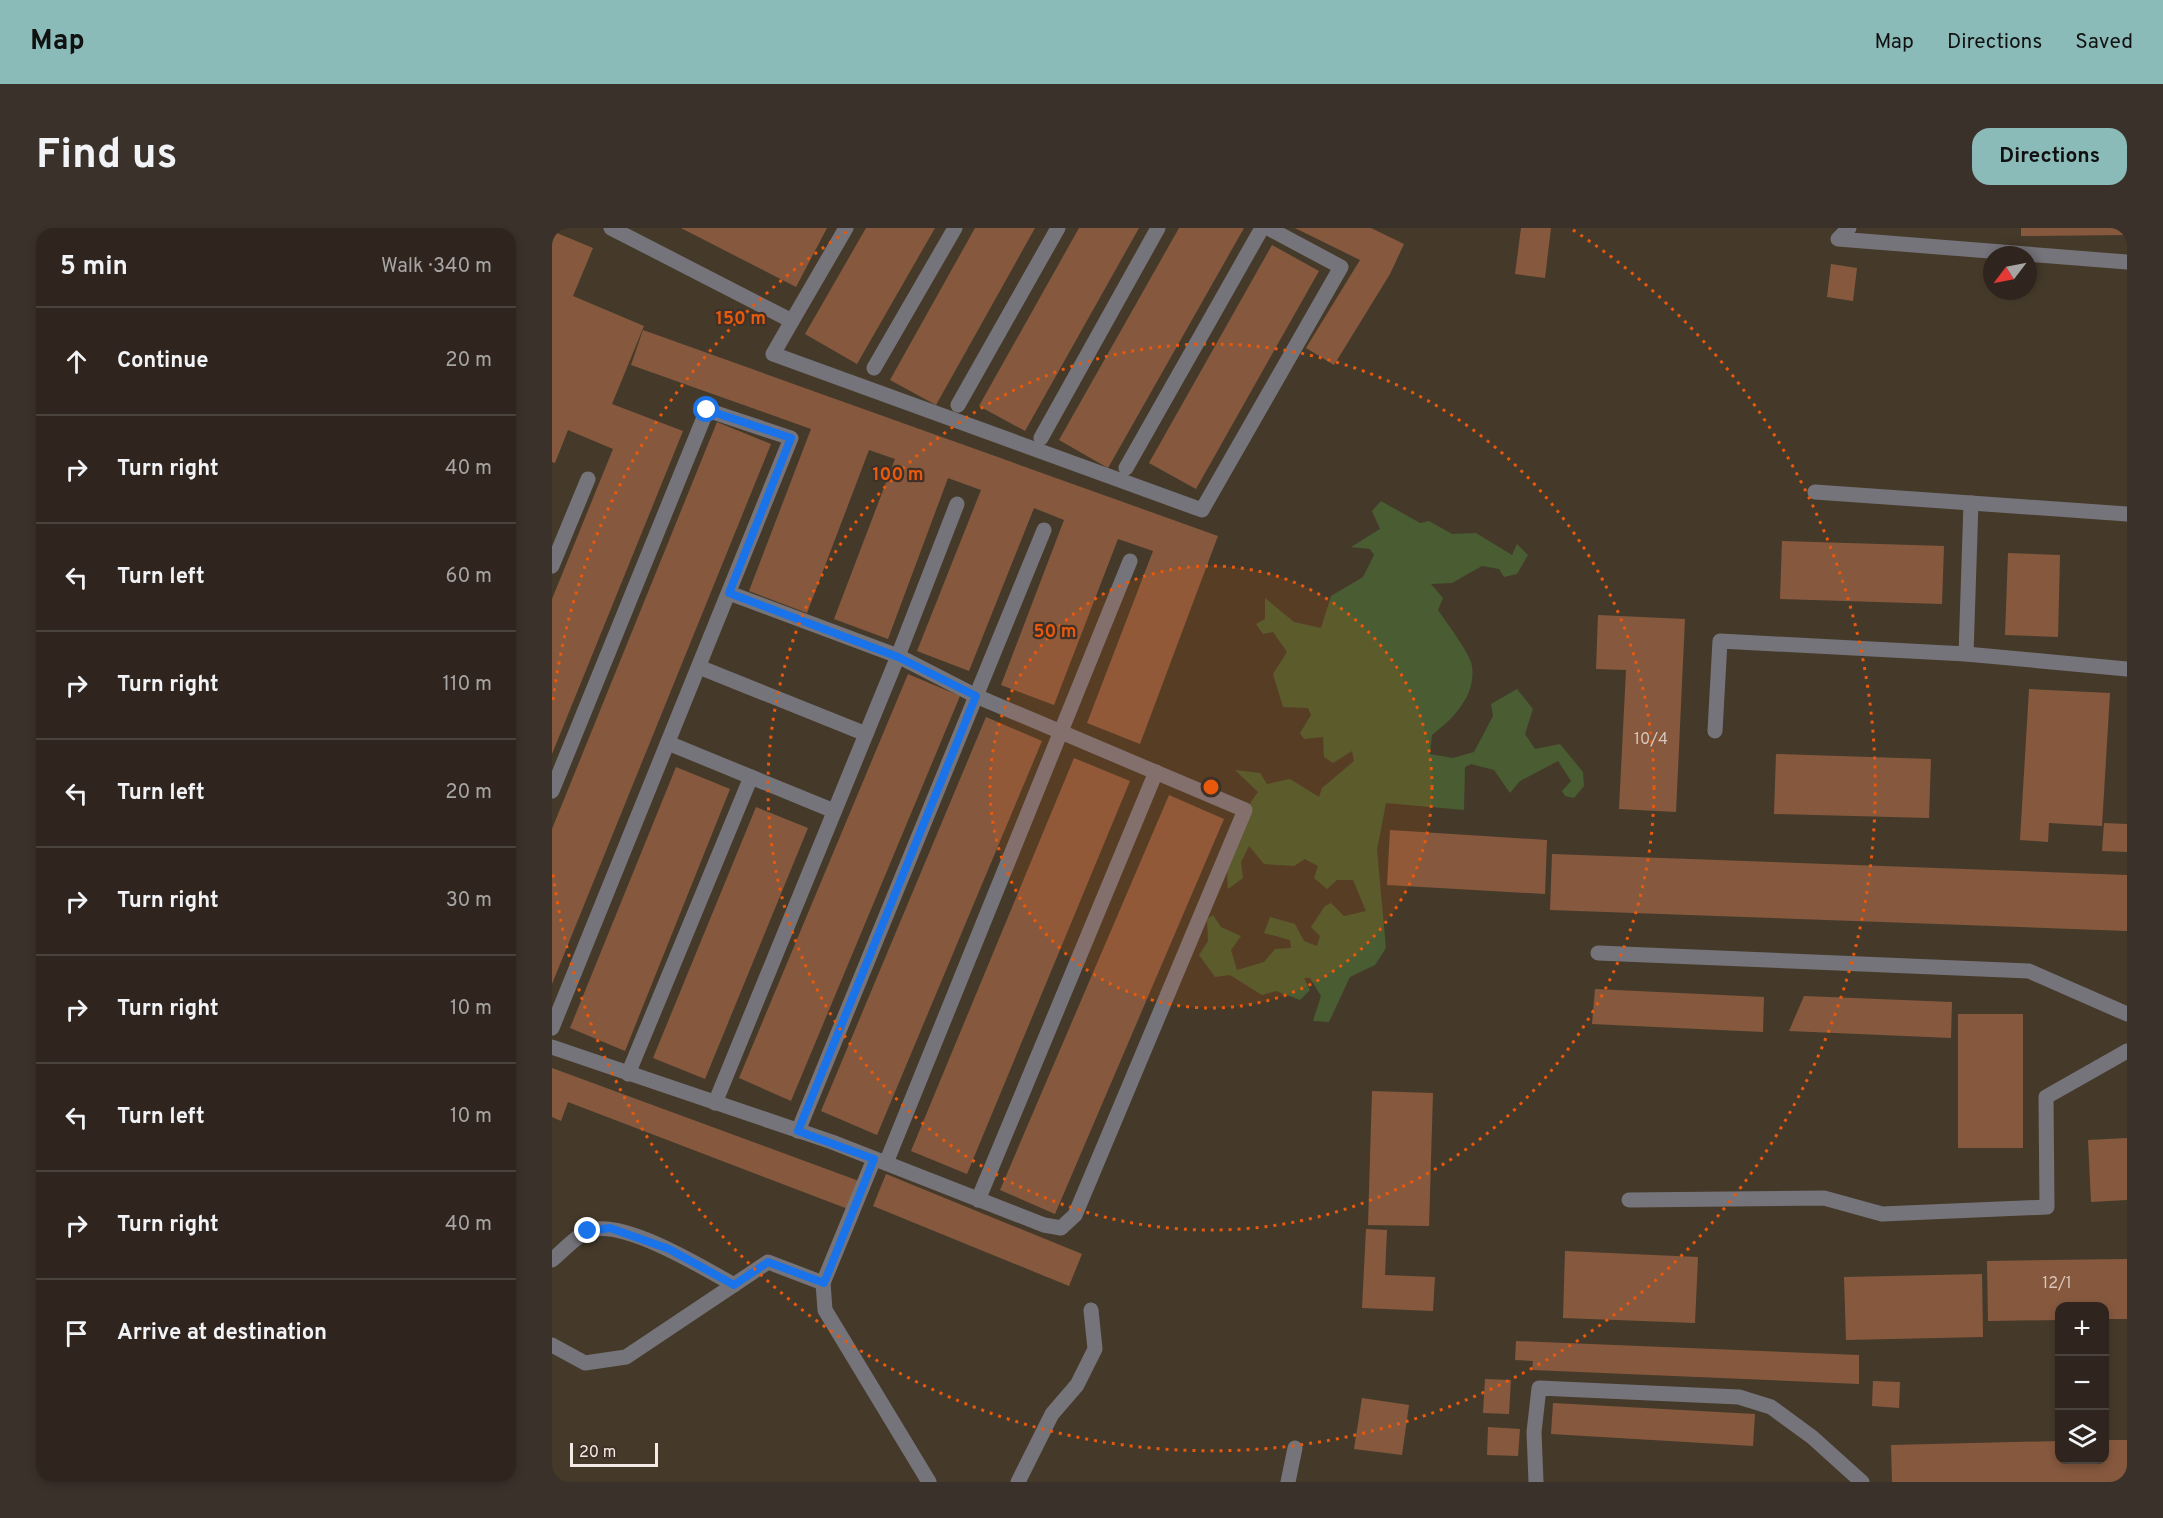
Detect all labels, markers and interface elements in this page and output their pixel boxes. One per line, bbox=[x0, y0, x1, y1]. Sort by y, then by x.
text: Map bbox=[30, 24, 85, 60]
text: Map bbox=[1874, 29, 1914, 56]
text: Directions bbox=[1947, 29, 2042, 56]
text: Saved bbox=[2075, 29, 2133, 56]
button: Directions bbox=[1972, 128, 2127, 185]
text: Find us bbox=[36, 130, 177, 183]
north arrow bbox=[1983, 246, 2037, 300]
text: 5 min bbox=[60, 251, 128, 284]
text: Walk · 340 m bbox=[381, 254, 492, 280]
text: 150 m bbox=[716, 308, 766, 331]
icon: ahead bbox=[60, 345, 93, 378]
text: Continue bbox=[117, 348, 208, 375]
text: 20 m bbox=[445, 348, 492, 374]
route start bbox=[693, 396, 719, 422]
icon: right bbox=[60, 453, 93, 486]
text: Turn right bbox=[117, 456, 219, 483]
text: 40 m bbox=[445, 456, 492, 482]
text: 100 m bbox=[872, 464, 924, 487]
icon: left bbox=[60, 561, 93, 594]
text: Turn left bbox=[117, 564, 205, 591]
text: 60 m bbox=[446, 564, 492, 590]
text: 50 m bbox=[1033, 621, 1077, 644]
icon: right bbox=[60, 669, 93, 702]
text: Turn right bbox=[117, 672, 219, 699]
text: 110 m bbox=[443, 672, 492, 698]
house number: 10/4 bbox=[1634, 730, 1668, 750]
icon: left bbox=[60, 777, 93, 810]
centre of rings bbox=[1201, 777, 1221, 797]
text: Turn left bbox=[117, 780, 205, 807]
text: 20 m bbox=[445, 780, 492, 806]
icon: right bbox=[60, 885, 93, 918]
text: Turn right bbox=[117, 888, 219, 915]
text: 30 m bbox=[446, 888, 492, 914]
icon: right bbox=[60, 993, 93, 1026]
text: Turn right bbox=[117, 996, 219, 1023]
text: 10 m bbox=[450, 996, 492, 1022]
icon: left bbox=[60, 1101, 93, 1134]
text: Turn left bbox=[117, 1104, 205, 1131]
text: 10 m bbox=[450, 1104, 492, 1130]
icon: right bbox=[60, 1209, 93, 1242]
text: Turn right bbox=[117, 1212, 219, 1239]
text: 40 m bbox=[445, 1212, 492, 1238]
route end bbox=[574, 1217, 600, 1243]
house number: 12/1 bbox=[2042, 1274, 2072, 1294]
map controls bbox=[2055, 1302, 2109, 1464]
button: + bbox=[2055, 1302, 2109, 1356]
icon: arrive bbox=[60, 1317, 93, 1350]
text: Arrive at destination bbox=[117, 1320, 327, 1347]
button: − bbox=[2055, 1356, 2109, 1410]
button: layers bbox=[2055, 1410, 2109, 1464]
scale bar bbox=[570, 1440, 658, 1468]
text: 20 m bbox=[579, 1443, 616, 1463]

